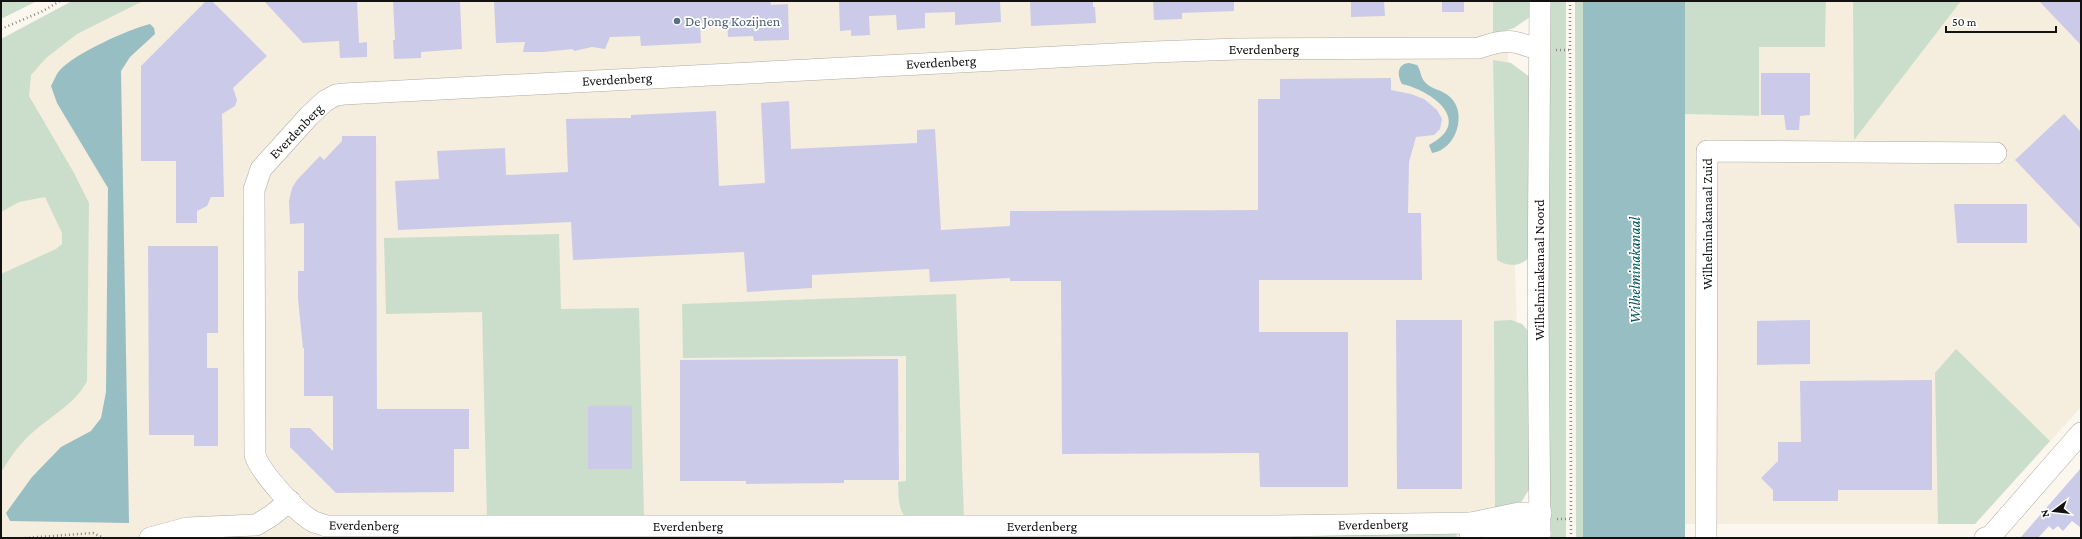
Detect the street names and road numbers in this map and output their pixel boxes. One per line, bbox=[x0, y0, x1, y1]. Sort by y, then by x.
street label: Everdenberg bbox=[1229, 41, 1299, 57]
street label: Everdenberg bbox=[905, 52, 977, 72]
street label: Everdenberg bbox=[581, 69, 653, 89]
street label: Everdenberg bbox=[266, 100, 326, 162]
street label: Wilhelminakanaal Zuid bbox=[1699, 158, 1715, 290]
street label: Wilhelminakanaal Noord bbox=[1531, 199, 1547, 341]
street label: Everdenberg bbox=[1338, 515, 1409, 533]
street label: Everdenberg bbox=[329, 516, 400, 534]
street label: Everdenberg bbox=[653, 518, 723, 534]
street label: Everdenberg bbox=[1007, 518, 1077, 534]

